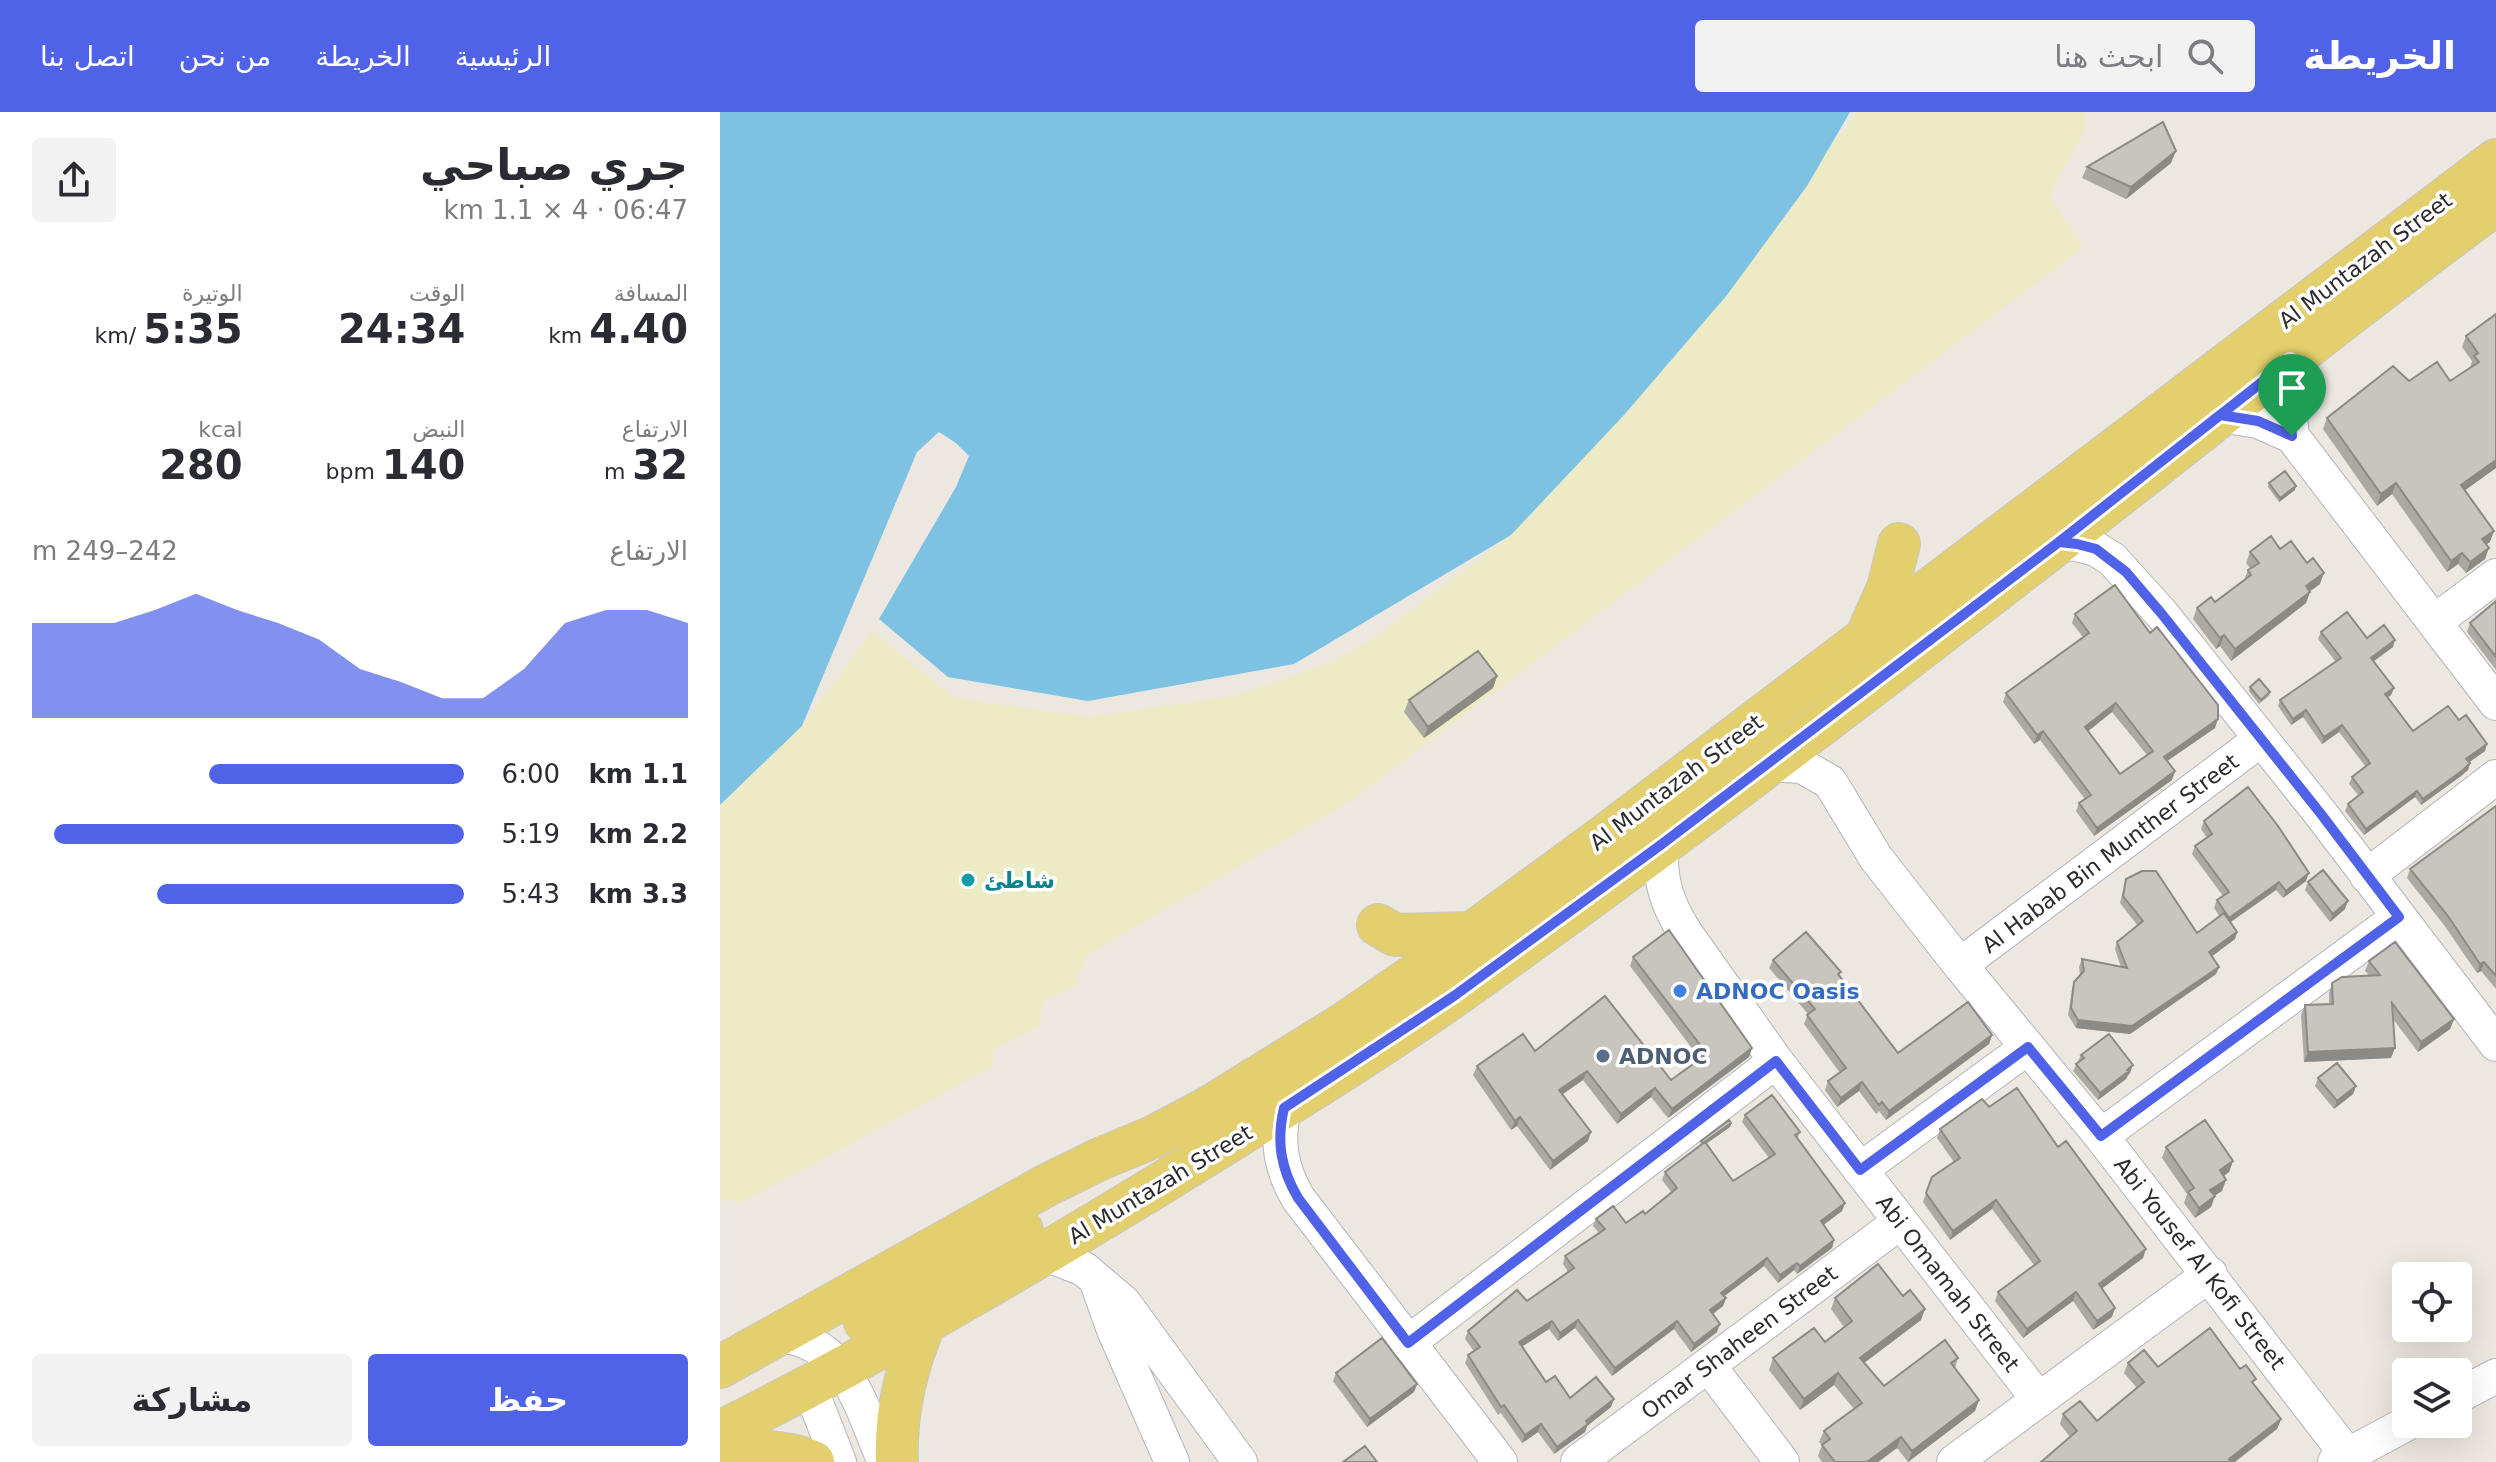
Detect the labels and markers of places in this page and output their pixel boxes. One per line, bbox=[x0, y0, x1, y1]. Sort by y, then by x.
pin bbox=[2258, 354, 2326, 436]
place label: شاطئ bbox=[984, 868, 1055, 893]
marker: شاطئ bbox=[959, 871, 977, 889]
place label: ADNOC Oasis bbox=[1696, 979, 1860, 1004]
marker: ADNOC Oasis bbox=[1671, 982, 1689, 1000]
place label: ADNOC bbox=[1619, 1044, 1708, 1069]
marker: ADNOC bbox=[1594, 1047, 1612, 1065]

